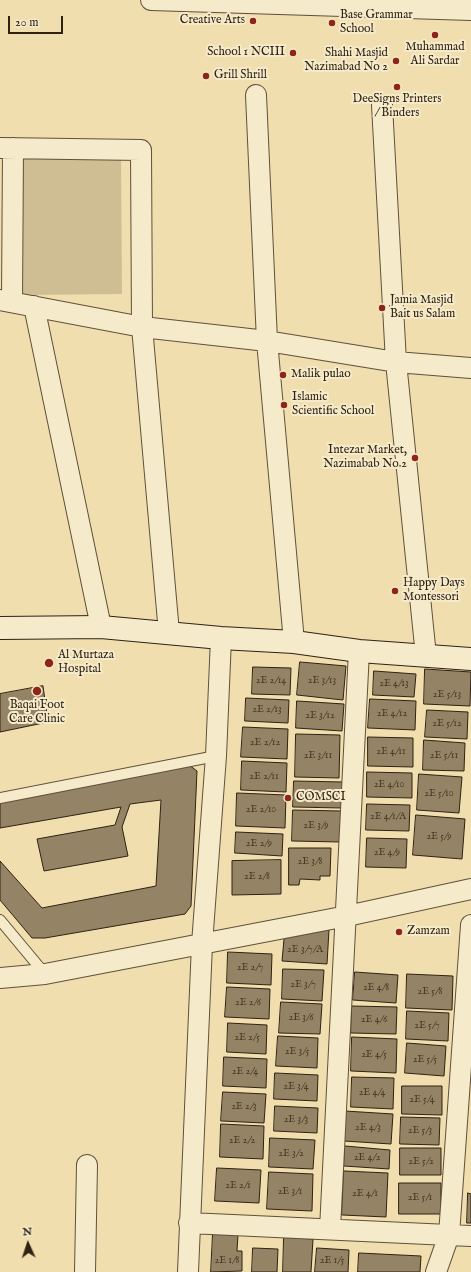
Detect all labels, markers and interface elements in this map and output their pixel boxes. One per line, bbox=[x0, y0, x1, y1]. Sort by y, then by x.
scale bar bbox=[10, 8, 65, 34]
place label: Base Grammar School bbox=[340, 9, 413, 37]
place label: Creative Arts bbox=[180, 14, 245, 28]
text: 20 m bbox=[15, 15, 38, 30]
marker: Creative Arts bbox=[248, 16, 258, 26]
marker: Base Grammar School bbox=[327, 18, 337, 28]
marker: Muhammad Ali Sardar bbox=[430, 30, 440, 40]
place label: Muhammad Ali Sardar bbox=[405, 41, 465, 69]
place label: School 1 NCIII bbox=[207, 46, 285, 60]
place label: Shahi Masjid Nazimabad No 2 bbox=[304, 47, 388, 75]
marker: School 1 NCIII bbox=[288, 48, 298, 58]
marker: Shahi Masjid Nazimabad No 2 bbox=[391, 56, 401, 66]
place label: Grill Shrill bbox=[214, 69, 267, 83]
marker: Grill Shrill bbox=[201, 71, 211, 81]
marker: DeeSigns Printers / Binders bbox=[392, 82, 402, 92]
place label: DeeSigns Printers / Binders bbox=[353, 93, 441, 121]
place label: Jamia Masjid Bait us Salam bbox=[390, 294, 455, 322]
marker: Jamia Masjid Bait us Salam bbox=[377, 303, 387, 313]
place label: Malik pulao bbox=[291, 368, 351, 382]
marker: Malik pulao bbox=[278, 370, 288, 380]
place label: Islamic Scientific School bbox=[292, 391, 374, 419]
marker: Islamic Scientific School bbox=[279, 400, 289, 410]
place label: Intezar Market, Nazimabab No.2 bbox=[323, 444, 407, 472]
marker: Intezar Market, Nazimabab No.2 bbox=[410, 453, 420, 463]
place label: Happy Days Montessori bbox=[403, 577, 465, 605]
marker: Happy Days Montessori bbox=[390, 586, 400, 596]
place label: Al Murtaza Hospital bbox=[58, 649, 114, 677]
marker: Al Murtaza Hospital bbox=[43, 657, 55, 669]
house number: 2E 2/14 bbox=[256, 675, 286, 687]
house number: 2E 3/13 bbox=[308, 675, 336, 687]
house number: 2E 4/13 bbox=[379, 678, 409, 690]
marker: Baqai Foot Care Clinic bbox=[31, 685, 43, 697]
house number: 2E 5/13 bbox=[433, 689, 461, 701]
place label: Baqai Foot Care Clinic bbox=[9, 699, 65, 727]
house number: 2E 2/13 bbox=[252, 704, 282, 716]
house number: 2E 4/12 bbox=[377, 708, 407, 720]
house number: 2E 3/12 bbox=[305, 710, 335, 722]
house number: 2E 5/12 bbox=[432, 718, 462, 730]
house number: 2E 2/12 bbox=[250, 737, 280, 749]
house number: 2E 4/11 bbox=[376, 746, 406, 758]
house number: 2E 3/11 bbox=[304, 750, 332, 762]
house number: 2E 5/11 bbox=[430, 750, 458, 762]
house number: 2E 2/11 bbox=[249, 771, 279, 783]
house number: 2E 4/10 bbox=[374, 779, 404, 791]
house number: 2E 5/10 bbox=[424, 788, 454, 800]
place label: COMSCI bbox=[296, 791, 346, 805]
marker: COMSCI bbox=[283, 793, 293, 803]
house number: 2E 2/10 bbox=[246, 804, 276, 816]
house number: 2E 4/1/A bbox=[370, 811, 406, 823]
house number: 2E 3/9 bbox=[303, 820, 329, 832]
house number: 2E 5/9 bbox=[426, 831, 452, 843]
house number: 2E 2/9 bbox=[246, 838, 272, 850]
house number: 2E 4/9 bbox=[374, 847, 400, 859]
house number: 2E 3/8 bbox=[298, 856, 322, 868]
house number: 2E 2/8 bbox=[244, 871, 270, 883]
place label: Zamzam bbox=[407, 925, 450, 939]
marker: Zamzam bbox=[394, 927, 404, 937]
house number: 2E 3/7/A bbox=[287, 944, 323, 956]
house number: 2E 2/7 bbox=[237, 962, 263, 974]
house number: 2E 3/7 bbox=[290, 979, 316, 991]
house number: 2E 4/8 bbox=[363, 982, 389, 994]
house number: 2E 5/8 bbox=[418, 986, 442, 998]
house number: 2E 2/6 bbox=[235, 997, 261, 1009]
house number: 2E 3/6 bbox=[288, 1012, 314, 1024]
house number: 2E 4/6 bbox=[361, 1014, 387, 1026]
house number: 2E 5/7 bbox=[414, 1020, 440, 1032]
house number: 2E 2/5 bbox=[234, 1032, 260, 1044]
house number: 2E 3/5 bbox=[285, 1046, 309, 1058]
house number: 2E 4/5 bbox=[361, 1049, 387, 1061]
house number: 2E 5/5 bbox=[413, 1054, 437, 1066]
house number: 2E 2/4 bbox=[232, 1066, 258, 1078]
house number: 2E 3/4 bbox=[283, 1081, 309, 1093]
house number: 2E 4/4 bbox=[359, 1087, 385, 1099]
house number: 2E 5/4 bbox=[409, 1094, 435, 1106]
house number: 2E 2/3 bbox=[231, 1101, 257, 1113]
house number: 2E 3/3 bbox=[284, 1114, 308, 1126]
house number: 2E 4/3 bbox=[355, 1122, 381, 1134]
house number: 2E 5/3 bbox=[408, 1125, 432, 1137]
house number: 2E 2/2 bbox=[229, 1135, 255, 1147]
house number: 2E 3/2 bbox=[278, 1148, 304, 1160]
house number: 2E 4/2 bbox=[354, 1152, 380, 1164]
house number: 2E 5/2 bbox=[408, 1156, 434, 1168]
house number: 2E 2/1 bbox=[225, 1180, 251, 1192]
house number: 2E 3/1 bbox=[278, 1186, 302, 1198]
house number: 2E 4/1 bbox=[352, 1188, 378, 1200]
house number: 2E 5/1 bbox=[408, 1192, 432, 1204]
north arrow bbox=[8, 1224, 48, 1264]
text: N bbox=[22, 1225, 32, 1239]
house number: 2E 1/8 bbox=[215, 1255, 239, 1267]
house number: 2E 1/5 bbox=[320, 1255, 344, 1267]

